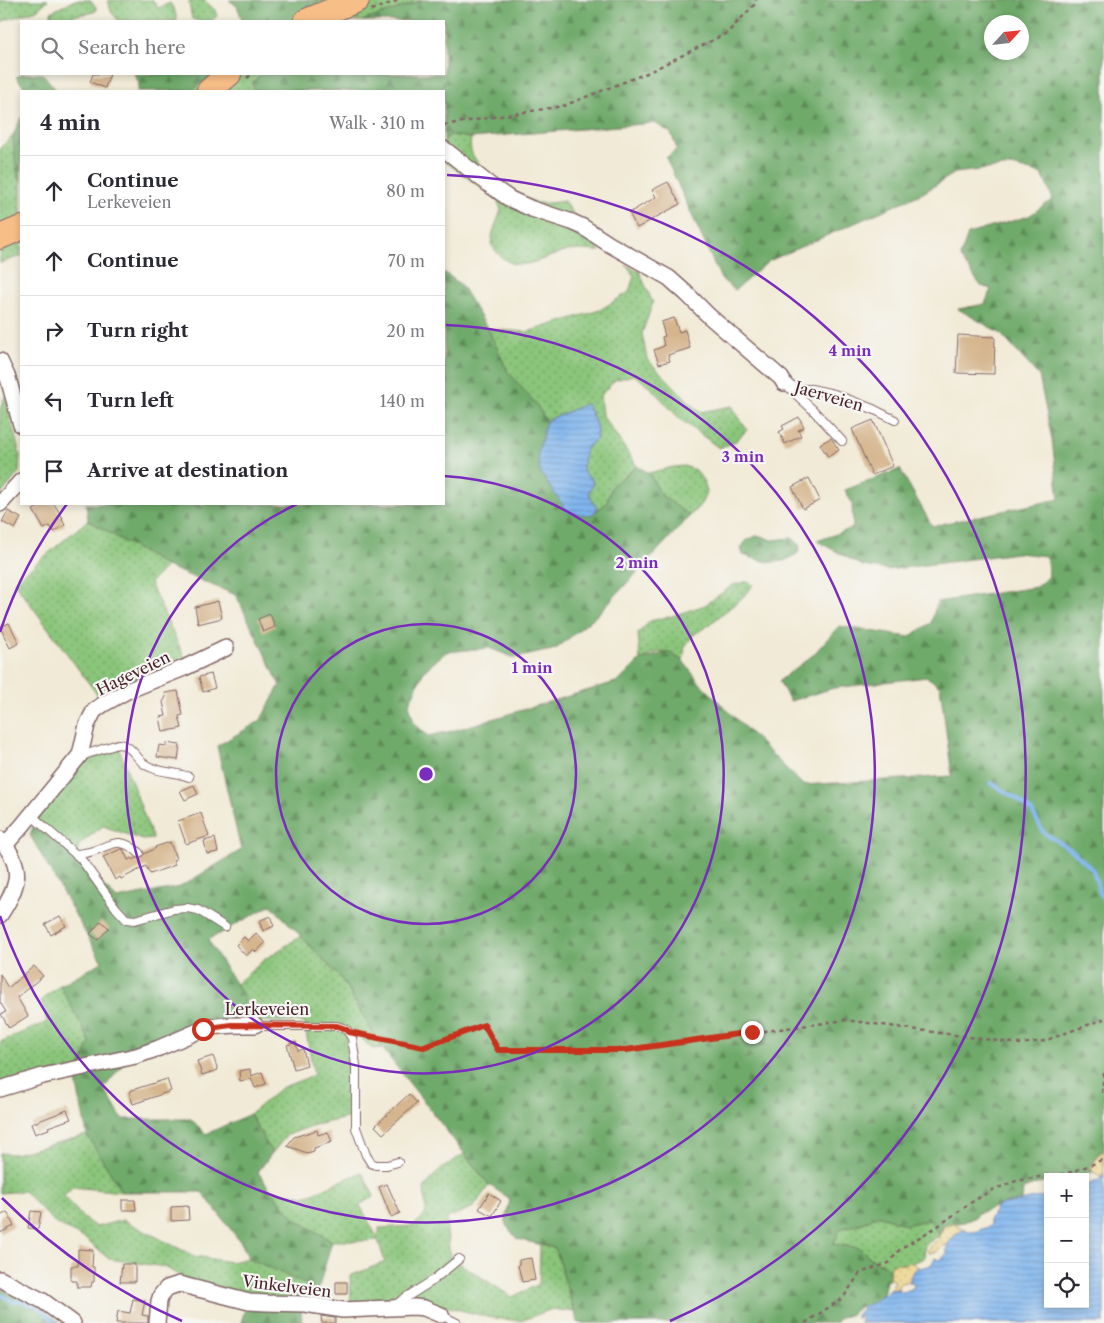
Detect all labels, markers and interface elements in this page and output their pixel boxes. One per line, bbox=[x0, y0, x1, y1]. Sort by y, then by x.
north arrow bbox=[984, 15, 1029, 60]
search box bbox=[20, 20, 445, 75]
icon: search bbox=[38, 34, 66, 62]
text: Search here bbox=[78, 36, 186, 59]
text: 4 min bbox=[40, 110, 101, 135]
text: Walk · 310 m bbox=[329, 113, 425, 133]
text: Continue bbox=[87, 169, 179, 192]
icon: ahead bbox=[40, 177, 68, 205]
text: 80 m bbox=[386, 181, 425, 201]
text: Lerkeveien bbox=[87, 192, 171, 212]
icon: ahead bbox=[40, 247, 68, 275]
text: Continue bbox=[87, 249, 179, 272]
text: 70 m bbox=[388, 251, 425, 271]
icon: right bbox=[40, 317, 68, 345]
text: Turn right bbox=[87, 319, 188, 342]
text: 20 m bbox=[386, 321, 425, 341]
text: 4 min bbox=[828, 341, 872, 360]
street label: Jaerveien bbox=[789, 376, 866, 415]
icon: left bbox=[40, 387, 68, 415]
text: Turn left bbox=[87, 389, 174, 412]
text: 140 m bbox=[380, 391, 425, 411]
text: 3 min bbox=[722, 447, 765, 466]
icon: arrive bbox=[40, 457, 68, 485]
text: Arrive at destination bbox=[87, 459, 288, 482]
text: 2 min bbox=[615, 553, 659, 572]
street label: Hageveien bbox=[93, 646, 173, 700]
text: 1 min bbox=[511, 658, 553, 677]
centre of rings bbox=[417, 765, 435, 783]
street label: Lerkeveien bbox=[225, 999, 309, 1019]
route start bbox=[192, 1018, 215, 1041]
route end bbox=[741, 1021, 764, 1044]
map controls bbox=[1044, 1173, 1089, 1308]
button: + bbox=[1044, 1173, 1089, 1218]
button: − bbox=[1044, 1218, 1089, 1263]
button: locate bbox=[1044, 1263, 1089, 1308]
street label: Vinkelveien bbox=[240, 1270, 333, 1301]

